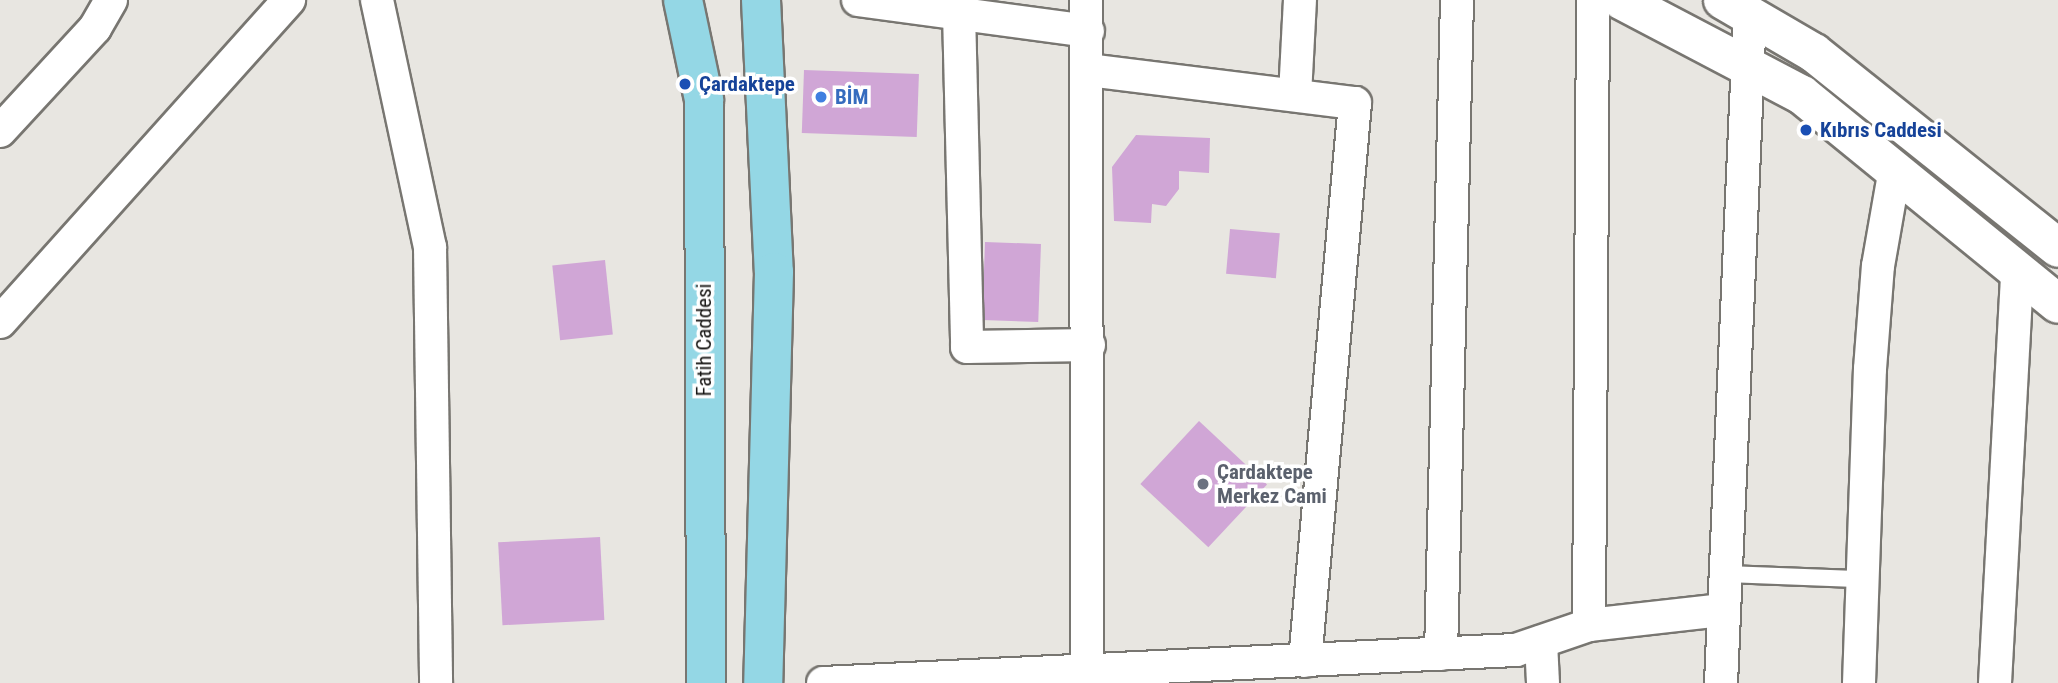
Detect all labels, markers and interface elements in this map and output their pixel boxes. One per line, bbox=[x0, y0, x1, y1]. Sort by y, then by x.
place label: Çardaktepe bbox=[699, 71, 795, 97]
marker: Çardaktepe bbox=[677, 76, 693, 92]
place label: BİM bbox=[835, 84, 868, 110]
marker: BİM bbox=[813, 89, 829, 105]
place label: Kıbrıs Caddesi bbox=[1820, 117, 1942, 143]
marker: Kıbrıs Caddesi bbox=[1798, 122, 1814, 138]
street label: Fatih Caddesi bbox=[691, 284, 717, 396]
place label: Çardaktepe Merkez Cami bbox=[1217, 459, 1327, 509]
marker: Çardaktepe Merkez Cami bbox=[1195, 476, 1211, 492]

